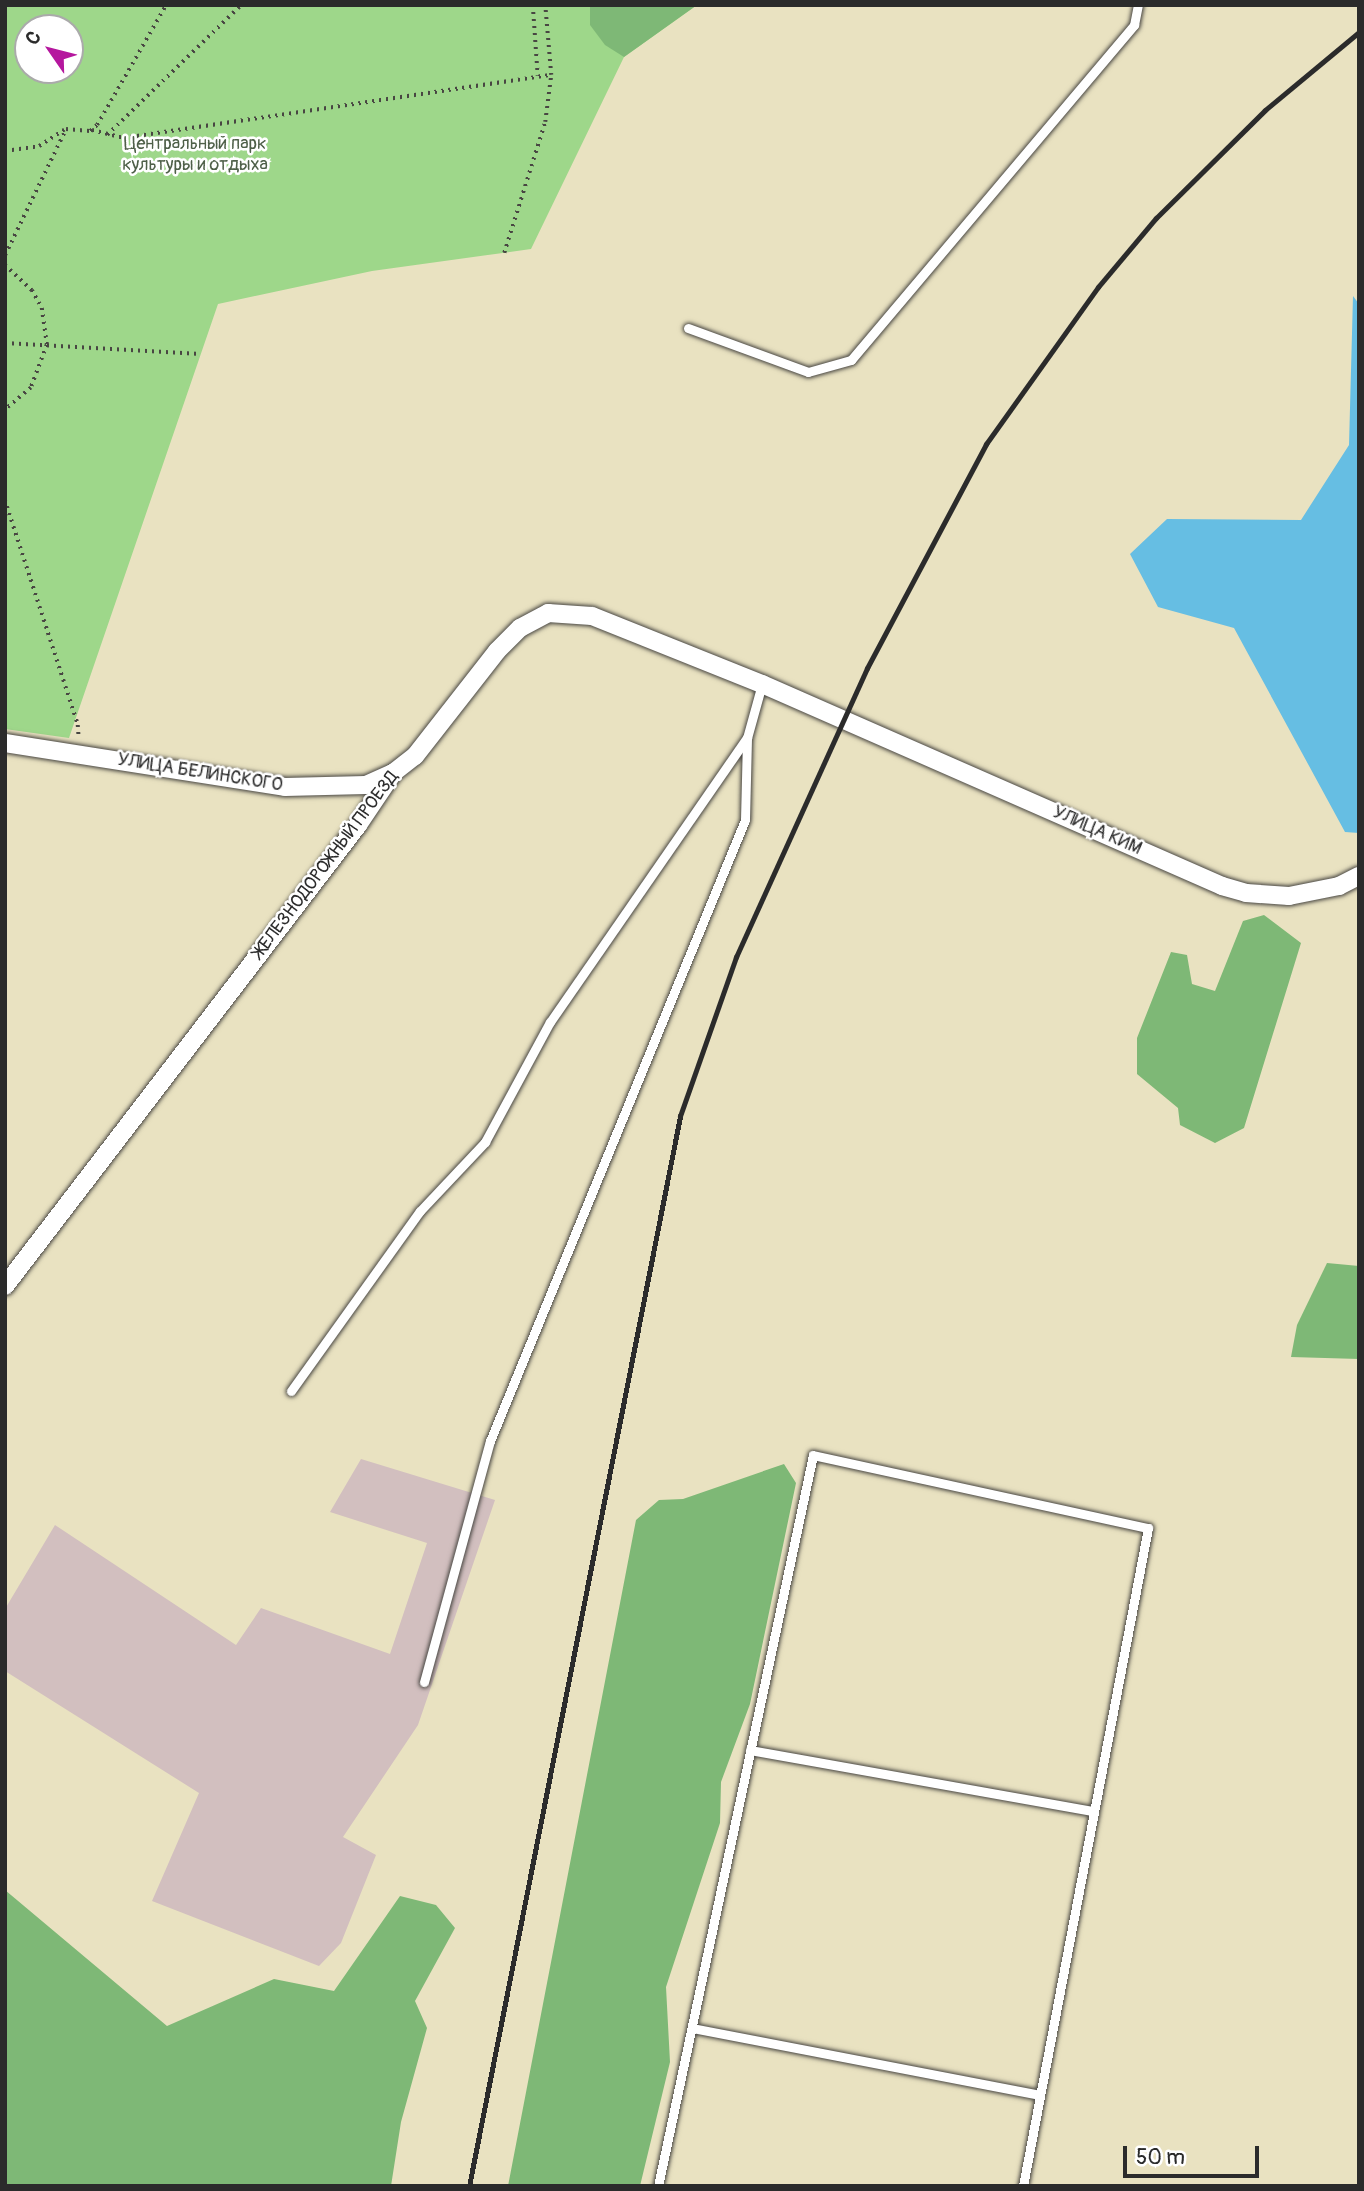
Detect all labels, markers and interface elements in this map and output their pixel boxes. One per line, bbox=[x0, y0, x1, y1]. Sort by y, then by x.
north arrow bbox=[14, 14, 84, 84]
text: С bbox=[20, 26, 47, 50]
park label: Центральный парк культуры и отдыха bbox=[122, 134, 268, 176]
street label: УЛИЦА БЕЛИНСКОГО bbox=[116, 749, 284, 797]
street label: ЖЕЛЕЗНОДОРОЖНЫЙ ПРОЕЗД bbox=[249, 767, 403, 963]
street label: УЛИЦА КИМ bbox=[1049, 802, 1145, 860]
scale bar bbox=[1126, 2132, 1262, 2176]
text: 50 m bbox=[1136, 2144, 1185, 2171]

